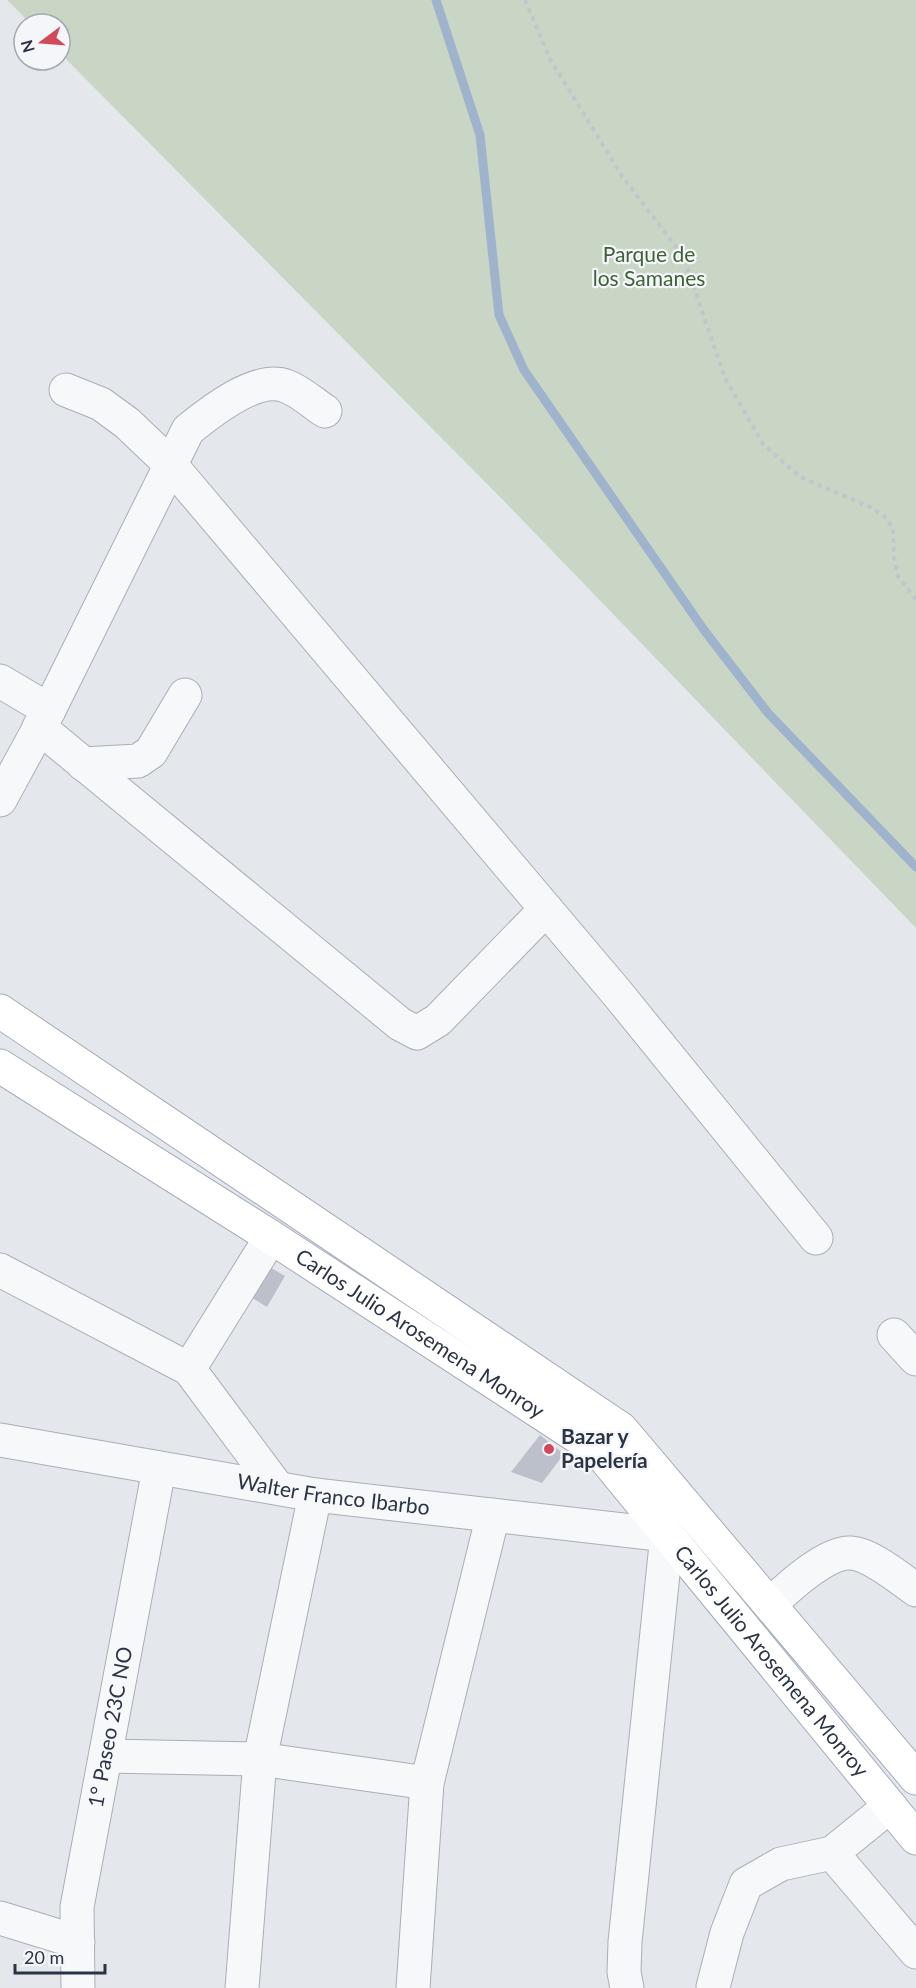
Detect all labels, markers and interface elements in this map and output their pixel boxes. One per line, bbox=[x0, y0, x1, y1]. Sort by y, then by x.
north arrow bbox=[12, 12, 72, 72]
text: N bbox=[16, 38, 38, 55]
park label: Parque de los Samanes bbox=[593, 241, 705, 290]
street label: Carlos Julio Arosemena Monroy bbox=[292, 1243, 550, 1423]
place label: Bazar y Papelería bbox=[561, 1423, 648, 1472]
marker: Bazar y Papelería bbox=[542, 1442, 556, 1456]
street label: Walter Franco Ibarbo bbox=[235, 1468, 431, 1519]
street label: Carlos Julio Arosemena Monroy bbox=[670, 1540, 875, 1781]
street label: 1° Paseo 23C NO bbox=[82, 1644, 136, 1809]
scale bar bbox=[15, 1937, 105, 1975]
text: 20 m bbox=[24, 1946, 64, 1968]

